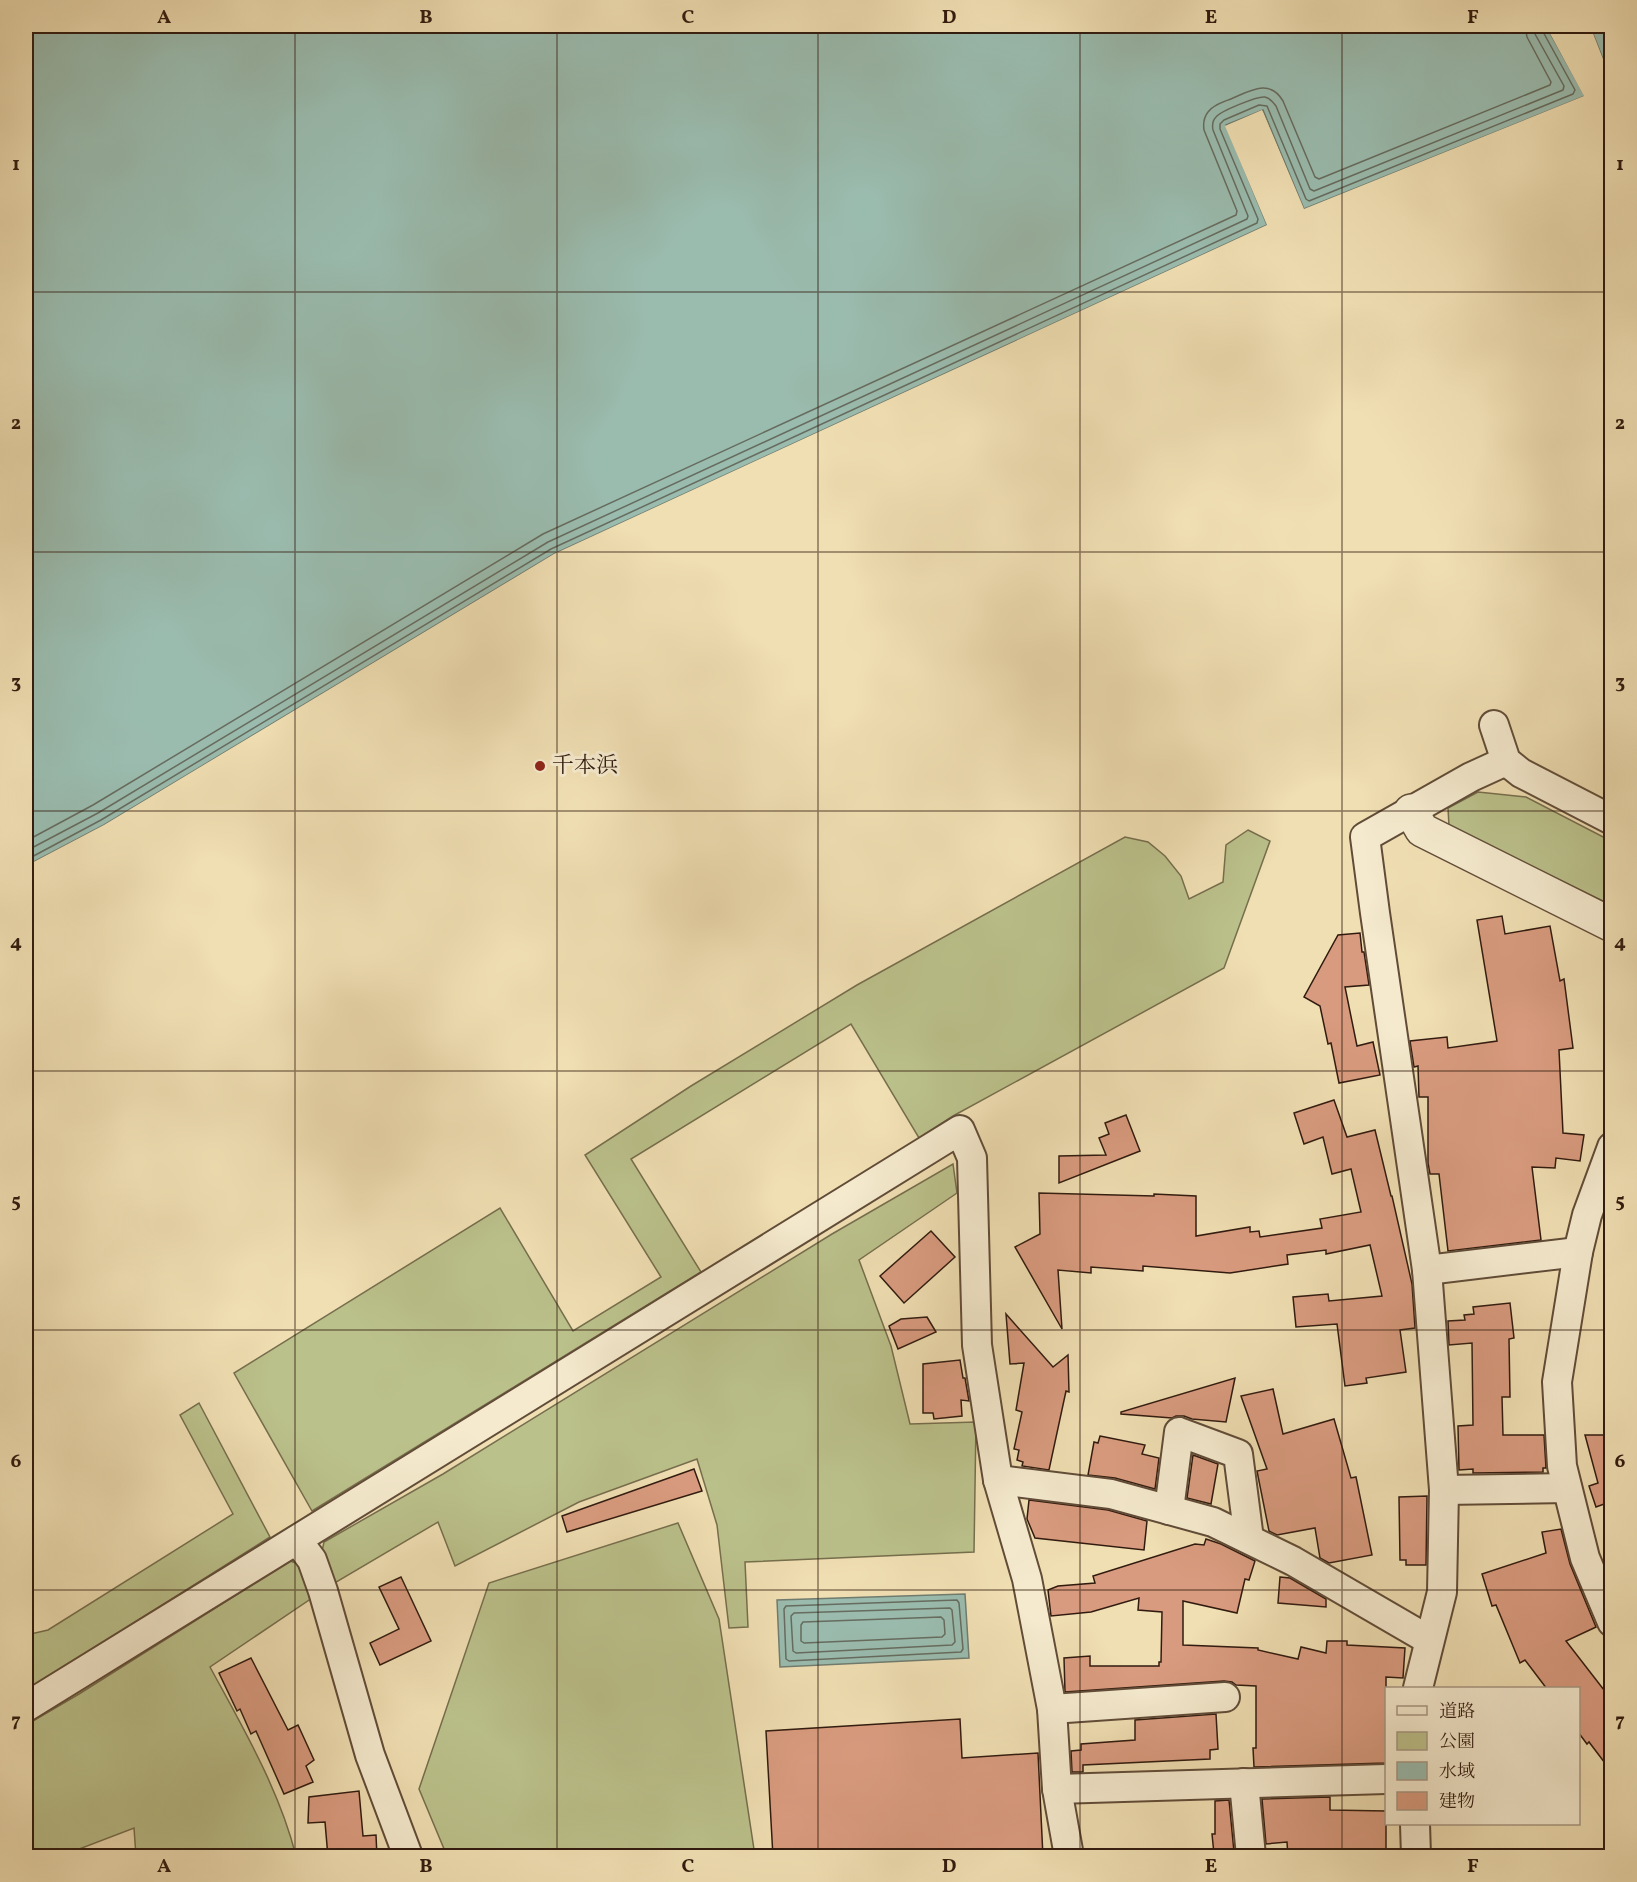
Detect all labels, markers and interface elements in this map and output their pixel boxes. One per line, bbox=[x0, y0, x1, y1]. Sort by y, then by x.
text: A bbox=[157, 4, 171, 32]
text: B bbox=[419, 4, 433, 32]
text: C bbox=[682, 4, 695, 32]
text: D bbox=[942, 4, 956, 32]
text: E bbox=[1205, 4, 1217, 32]
text: F bbox=[1467, 4, 1479, 32]
text: 1 bbox=[12, 151, 20, 179]
text: 1 bbox=[1616, 151, 1624, 179]
text: 2 bbox=[11, 410, 21, 438]
text: 2 bbox=[1615, 410, 1625, 438]
text: 3 bbox=[11, 669, 21, 697]
text: 3 bbox=[1615, 669, 1625, 697]
place label: 千本浜 bbox=[552, 751, 618, 782]
marker: 千本浜 bbox=[533, 759, 547, 773]
text: 4 bbox=[10, 929, 22, 957]
text: 4 bbox=[1614, 929, 1626, 957]
text: 5 bbox=[11, 1188, 21, 1216]
text: 5 bbox=[1615, 1188, 1625, 1216]
text: 6 bbox=[11, 1448, 22, 1476]
text: 6 bbox=[1615, 1448, 1626, 1476]
legend bbox=[1385, 1687, 1580, 1825]
text: 道路 bbox=[1439, 1700, 1475, 1725]
text: 7 bbox=[11, 1707, 21, 1735]
text: 7 bbox=[1615, 1707, 1625, 1735]
text: 公園 bbox=[1439, 1730, 1475, 1755]
text: 水域 bbox=[1439, 1760, 1475, 1785]
text: 建物 bbox=[1439, 1790, 1475, 1815]
text: A bbox=[157, 1853, 171, 1881]
text: B bbox=[419, 1853, 433, 1881]
text: C bbox=[682, 1853, 695, 1881]
text: D bbox=[942, 1853, 956, 1881]
text: E bbox=[1205, 1853, 1217, 1881]
text: F bbox=[1467, 1853, 1479, 1881]

